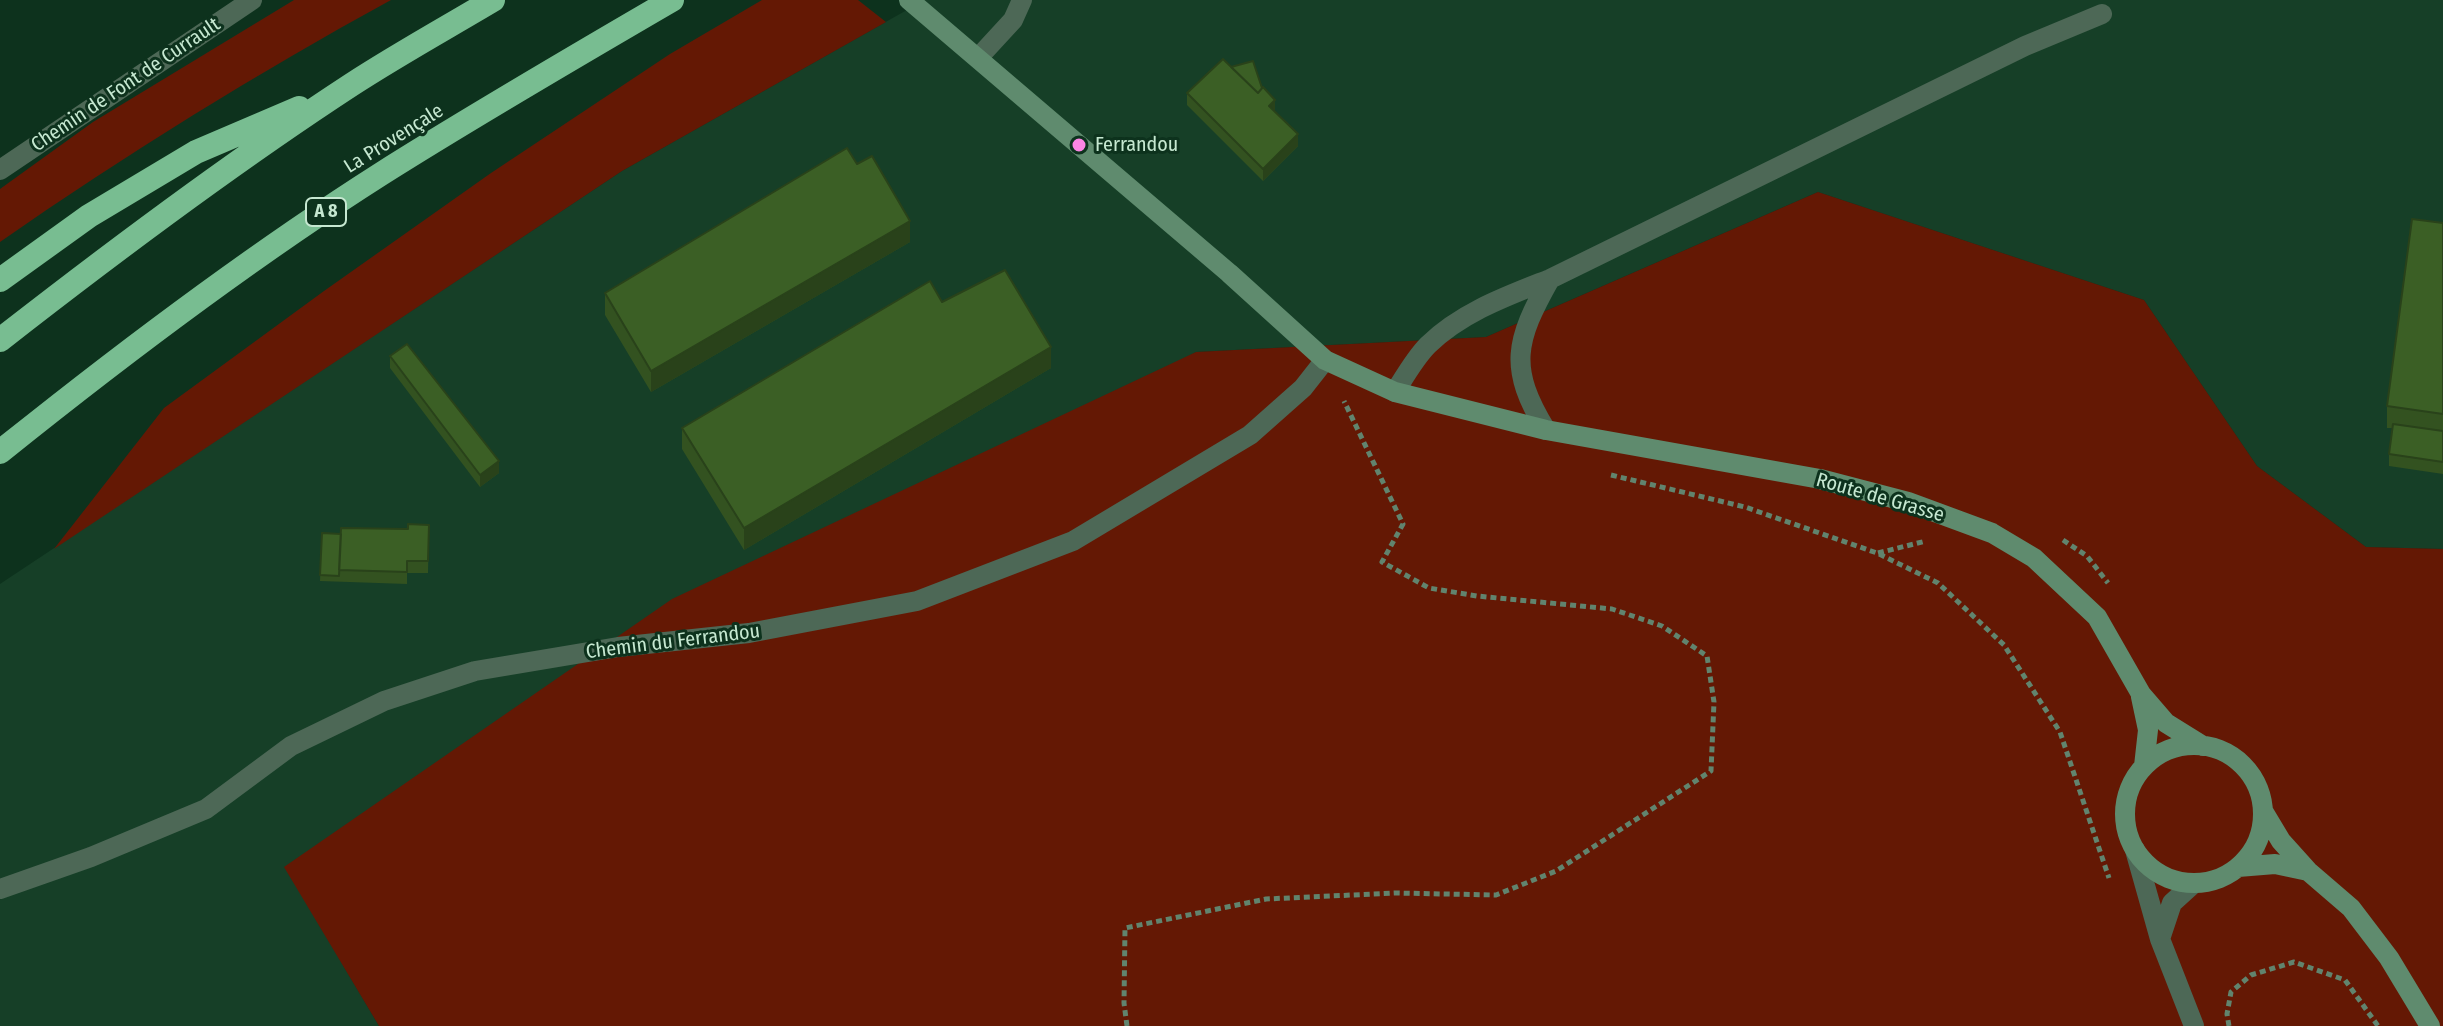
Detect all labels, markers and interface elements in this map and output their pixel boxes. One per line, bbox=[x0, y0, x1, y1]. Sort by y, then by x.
street label: Chemin de Font de Currault bbox=[27, 13, 225, 157]
street label: La Provençale bbox=[340, 99, 448, 179]
place label: Ferrandou bbox=[1095, 133, 1178, 157]
marker: Ferrandou bbox=[1070, 136, 1088, 154]
road number: A 8 bbox=[306, 198, 346, 226]
street label: Route de Grasse bbox=[1813, 468, 1947, 528]
street label: Chemin du Ferrandou bbox=[585, 619, 761, 665]

